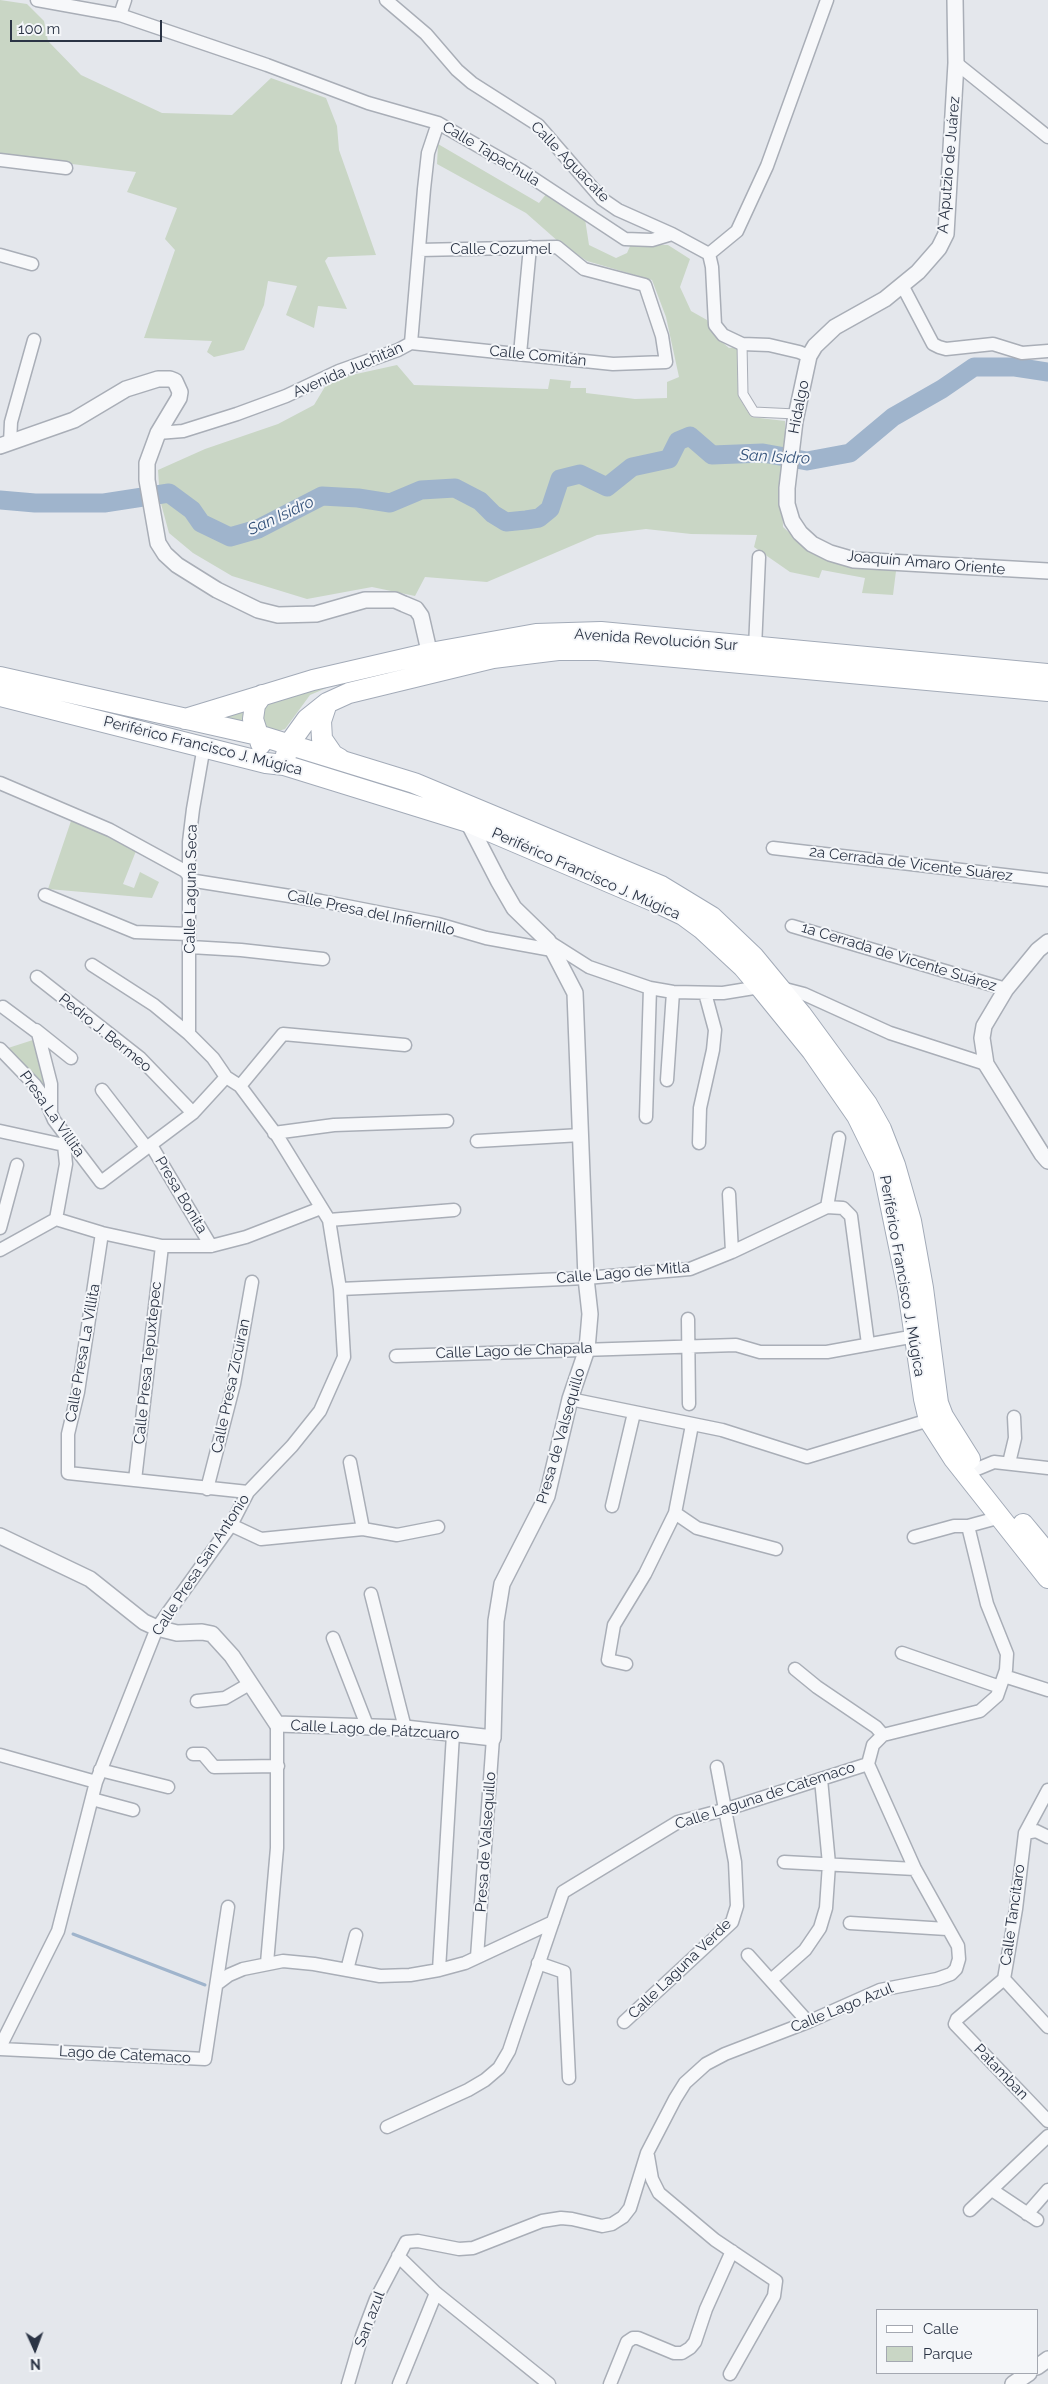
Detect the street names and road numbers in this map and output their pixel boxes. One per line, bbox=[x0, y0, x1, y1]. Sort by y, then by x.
street label: A Aputzio de Juárez bbox=[934, 95, 964, 235]
street label: Calle Tapachula bbox=[439, 118, 543, 190]
street label: Calle Aguacate bbox=[527, 118, 613, 206]
street label: Calle Cozumel bbox=[450, 240, 552, 258]
street label: Avenida Juchitán bbox=[290, 339, 406, 401]
street label: Calle Comitán bbox=[489, 342, 587, 370]
street label: Hidalgo bbox=[785, 379, 813, 435]
street label: Joaquín Amaro Oriente bbox=[846, 547, 1006, 579]
street label: Avenida Revolución Sur bbox=[574, 625, 738, 655]
street label: Periférico Francisco J. Múgica bbox=[102, 713, 304, 779]
street label: Calle Laguna Seca bbox=[181, 824, 201, 954]
street label: Periférico Francisco J. Múgica bbox=[489, 824, 683, 924]
street label: 2a Cerrada de Vicente Suárez bbox=[808, 843, 1014, 885]
street label: Calle Presa del Infiernillo bbox=[286, 886, 456, 940]
street label: 1a Cerrada de Vicente Suárez bbox=[799, 919, 999, 995]
street label: Pedro J. Bermeo bbox=[55, 990, 155, 1076]
street label: Presa La Villita bbox=[16, 1067, 88, 1161]
street label: Presa Bonita bbox=[151, 1153, 211, 1237]
street label: Periférico Francisco J. Múgica bbox=[875, 1174, 929, 1378]
street label: Calle Lago de Mitla bbox=[556, 1258, 690, 1288]
street label: Calle Presa Tepuxtepec bbox=[130, 1281, 166, 1445]
street label: Calle Presa La Villita bbox=[62, 1282, 104, 1424]
street label: Calle Presa Zicuiran bbox=[208, 1317, 254, 1455]
street label: Calle Lago de Chapala bbox=[435, 1339, 593, 1363]
street label: Presa de Valsequillo bbox=[533, 1366, 589, 1506]
street label: Calle Presa San Antonio bbox=[148, 1491, 254, 1639]
street label: Calle Lago de Pátzcuaro bbox=[290, 1717, 460, 1743]
street label: Calle Laguna de Catemaco bbox=[673, 1758, 857, 1834]
street label: Presa de Valsequillo bbox=[472, 1771, 500, 1913]
street label: Calle Tancítaro bbox=[997, 1863, 1029, 1967]
street label: Calle Laguna Verde bbox=[625, 1915, 735, 2023]
street label: Calle Lago Azul bbox=[788, 1979, 896, 2037]
street label: Patamban bbox=[970, 2040, 1032, 2104]
street label: Lago de Catemaco bbox=[59, 2043, 191, 2067]
street label: San azul bbox=[351, 2289, 389, 2349]

